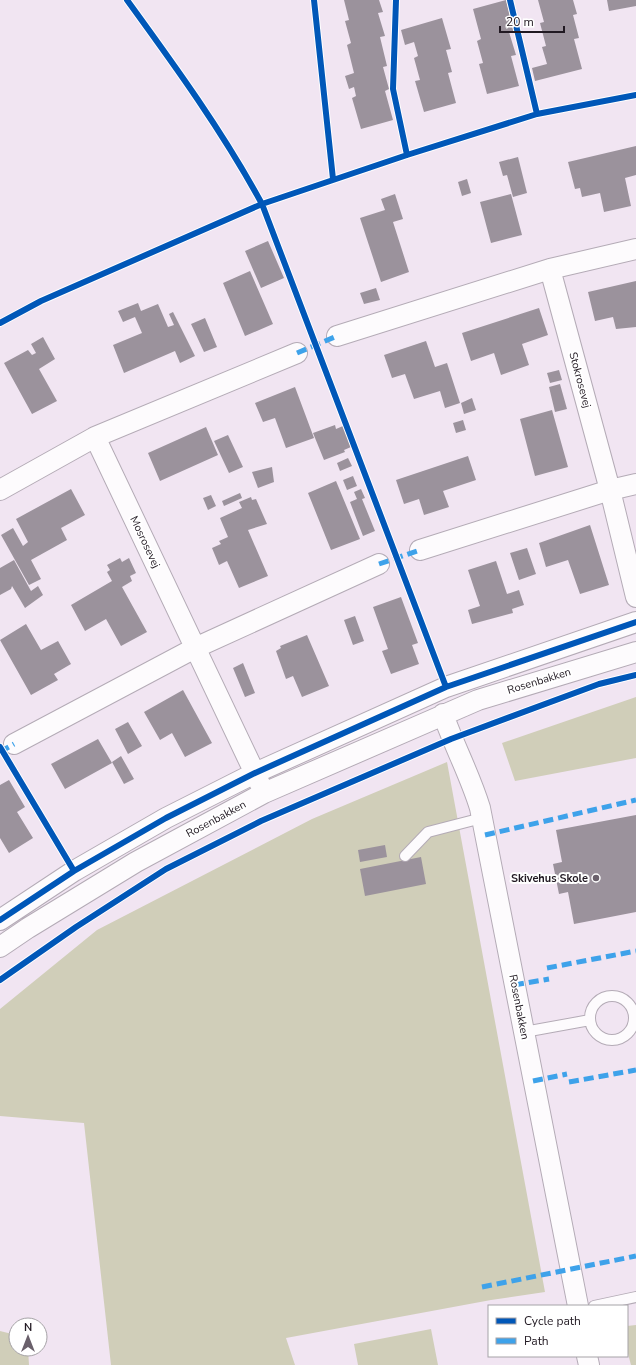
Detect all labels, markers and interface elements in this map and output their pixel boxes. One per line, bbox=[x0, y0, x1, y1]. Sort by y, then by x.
scale bar bbox=[500, 8, 564, 34]
text: 20 m bbox=[506, 14, 534, 30]
street label: Stokrosevej bbox=[565, 350, 595, 410]
street label: Mosrosevej bbox=[126, 513, 164, 571]
street label: Rosenbakken bbox=[505, 664, 573, 698]
street label: Rosenbakken bbox=[183, 797, 249, 841]
place label: Skivehus Skole bbox=[511, 871, 588, 886]
marker: Skivehus Skole bbox=[591, 873, 601, 883]
street label: Rosenbakken bbox=[505, 973, 533, 1041]
legend bbox=[488, 1305, 628, 1357]
text: Cycle path bbox=[524, 1313, 581, 1329]
north arrow bbox=[8, 1317, 48, 1357]
text: N bbox=[24, 1320, 32, 1335]
text: Path bbox=[524, 1333, 549, 1349]

